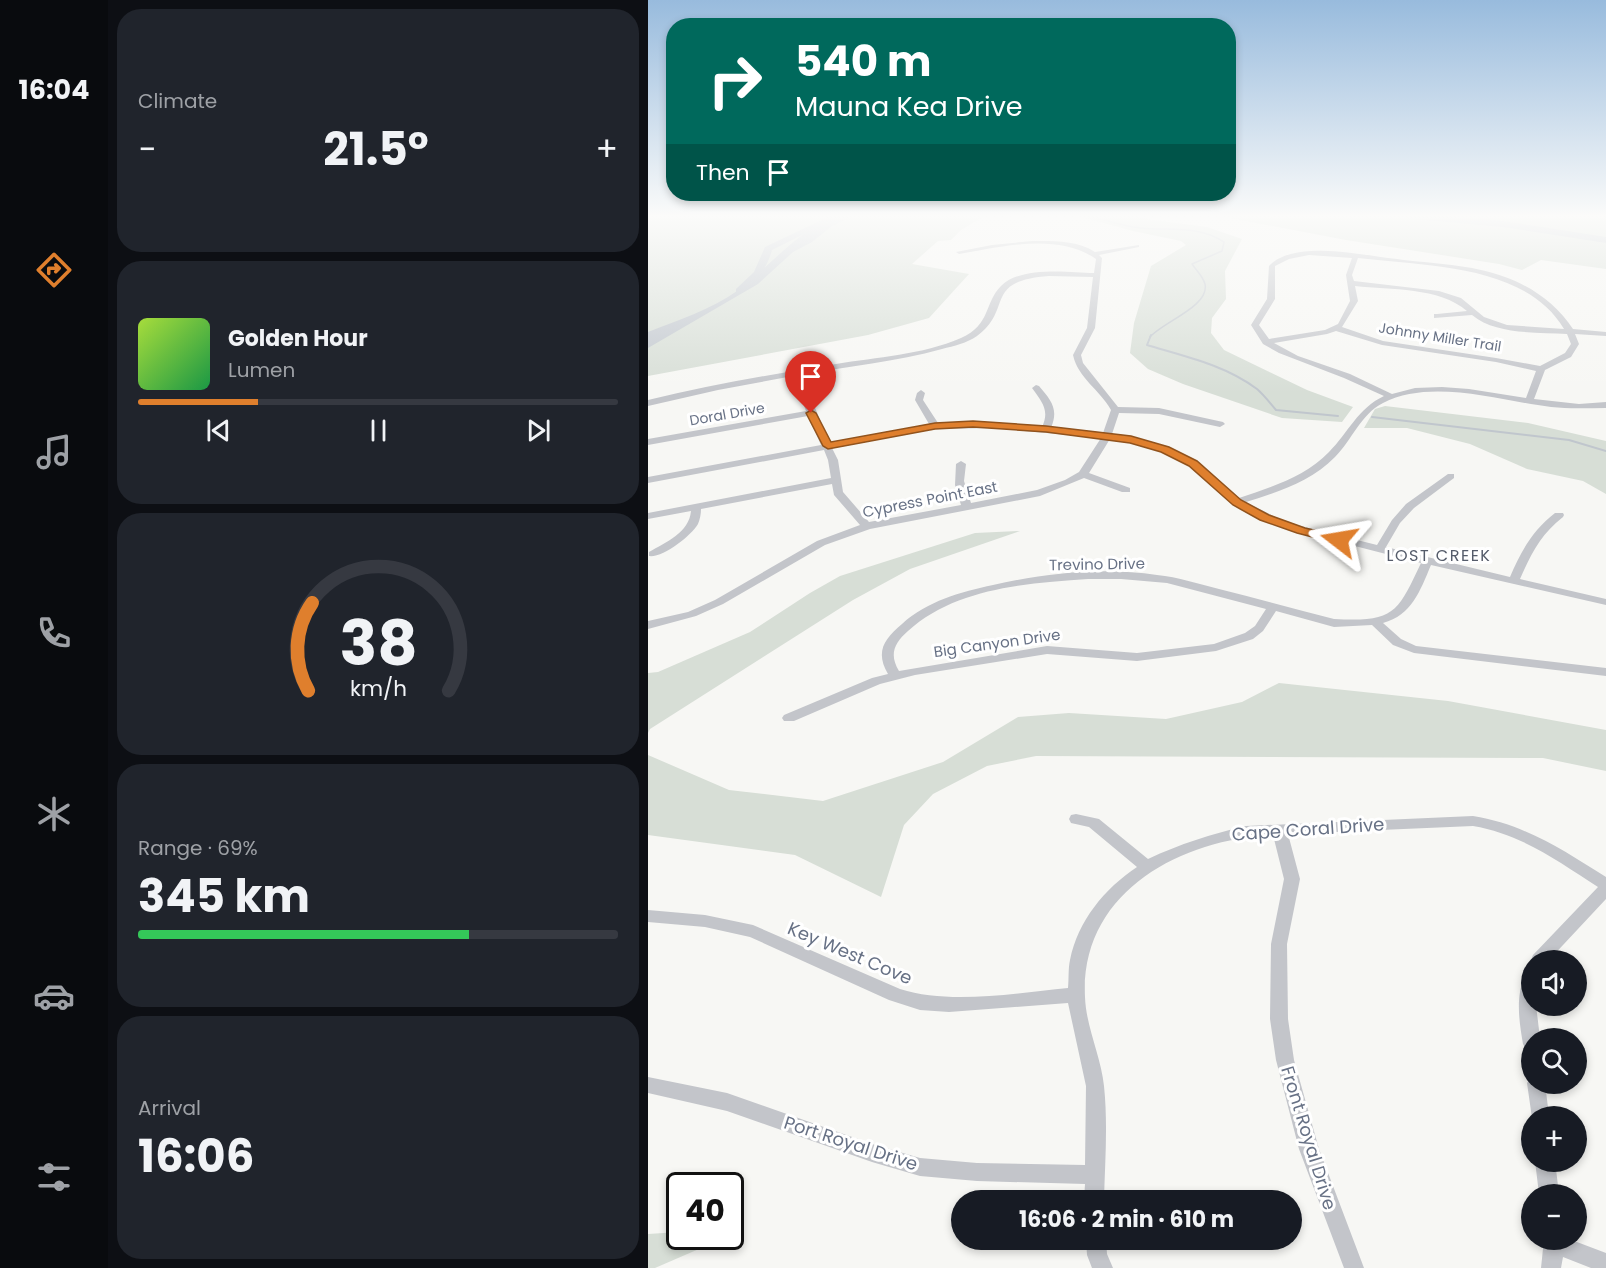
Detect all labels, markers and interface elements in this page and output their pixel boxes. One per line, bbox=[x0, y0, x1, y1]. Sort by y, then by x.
text: 540 m bbox=[795, 32, 932, 91]
icon: right bbox=[696, 42, 774, 120]
text: 16:04 bbox=[19, 71, 89, 108]
text: Climate bbox=[138, 87, 217, 115]
text: Mauna Kea Drive bbox=[795, 88, 1023, 125]
text: 21.5° bbox=[323, 118, 429, 181]
text: − bbox=[138, 126, 156, 173]
text: + bbox=[595, 126, 618, 173]
icon: arrive bbox=[762, 156, 795, 189]
text: Then bbox=[696, 157, 750, 188]
icon: directions bbox=[33, 249, 75, 291]
street label: Johnny Miller Trail bbox=[1377, 317, 1503, 357]
text: Golden Hour bbox=[228, 323, 368, 354]
pin bbox=[785, 351, 836, 413]
text: Lumen bbox=[228, 356, 295, 384]
icon: arrive bbox=[794, 360, 827, 393]
street label: Doral Drive bbox=[688, 398, 766, 430]
icon: previous bbox=[202, 414, 235, 447]
icon: pause bbox=[362, 414, 395, 447]
icon: next bbox=[522, 414, 555, 447]
icon: music bbox=[33, 431, 75, 473]
street label: Cypress Point East bbox=[861, 476, 999, 522]
position arrow bbox=[1307, 508, 1371, 572]
district label: LOST CREEK bbox=[1387, 544, 1491, 567]
street label: Trevino Drive bbox=[1049, 553, 1145, 575]
text: 38 bbox=[339, 599, 417, 687]
icon: phone bbox=[33, 612, 75, 654]
street label: Big Canyon Drive bbox=[932, 624, 1062, 662]
text: km/h bbox=[349, 673, 407, 704]
icon: climate bbox=[33, 793, 75, 835]
street label: Cape Coral Drive bbox=[1231, 811, 1385, 847]
text: Range · 69% bbox=[138, 834, 258, 862]
text: 345 km bbox=[138, 865, 310, 928]
street label: Key West Cove bbox=[784, 916, 916, 990]
map controls bbox=[1521, 950, 1587, 1250]
button: sound bbox=[1521, 950, 1587, 1016]
icon: car bbox=[33, 975, 75, 1017]
button: search bbox=[1521, 1028, 1587, 1094]
street label: Front Royal Drive bbox=[1275, 1063, 1343, 1213]
text: Arrival bbox=[138, 1094, 201, 1122]
button: + bbox=[1521, 1106, 1587, 1172]
street label: Port Royal Drive bbox=[781, 1110, 921, 1176]
text: 16:06 bbox=[138, 1125, 254, 1188]
icon: filters bbox=[33, 1156, 75, 1198]
speed limit sign: 40 bbox=[666, 1172, 744, 1250]
button: − bbox=[1521, 1184, 1587, 1250]
text: 16:06 · 2 min · 610 m bbox=[1019, 1204, 1234, 1235]

